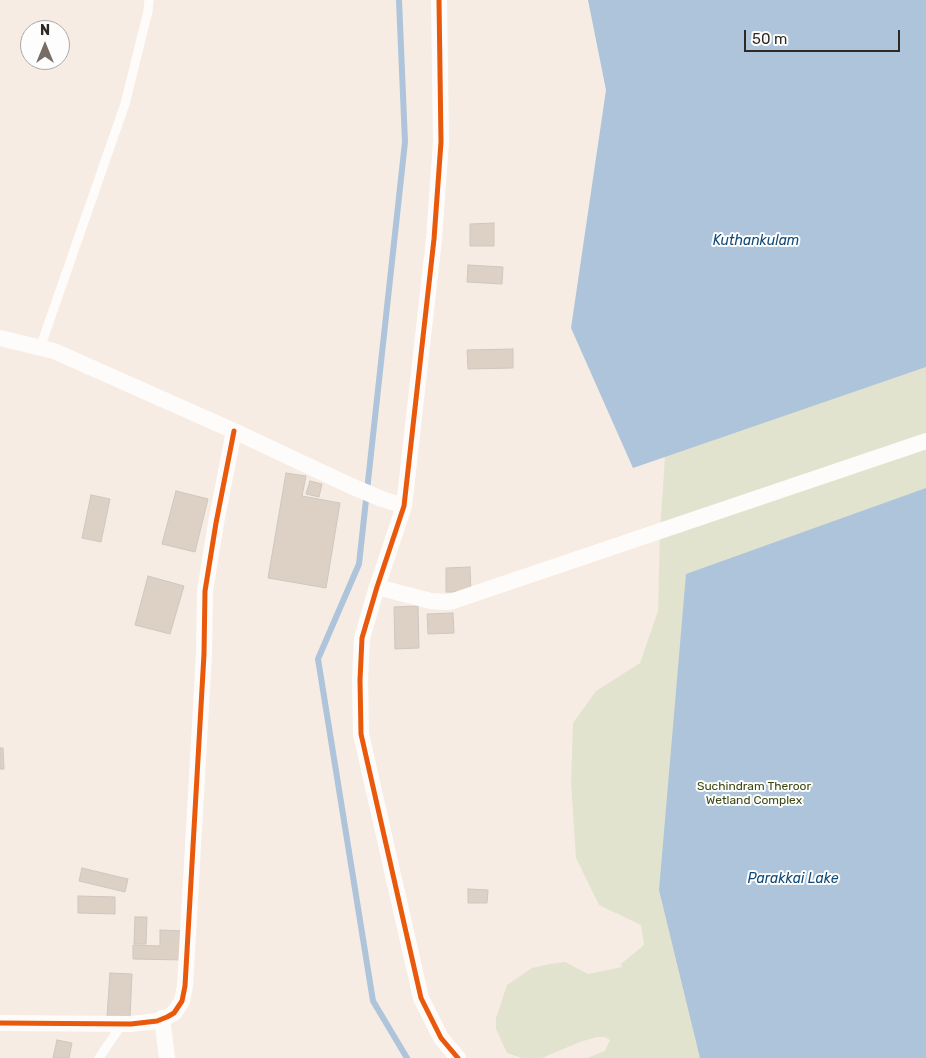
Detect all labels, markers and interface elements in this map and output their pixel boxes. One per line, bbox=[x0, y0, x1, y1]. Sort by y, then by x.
north arrow bbox=[20, 20, 70, 70]
scale bar bbox=[746, 20, 902, 52]
text: N bbox=[40, 22, 50, 39]
text: 50 m bbox=[752, 30, 787, 48]
water label: Kuthankulam bbox=[713, 233, 799, 249]
park label: Suchindram Theroor Wetland Complex bbox=[697, 780, 811, 808]
water label: Parakkai Lake bbox=[748, 871, 838, 887]

